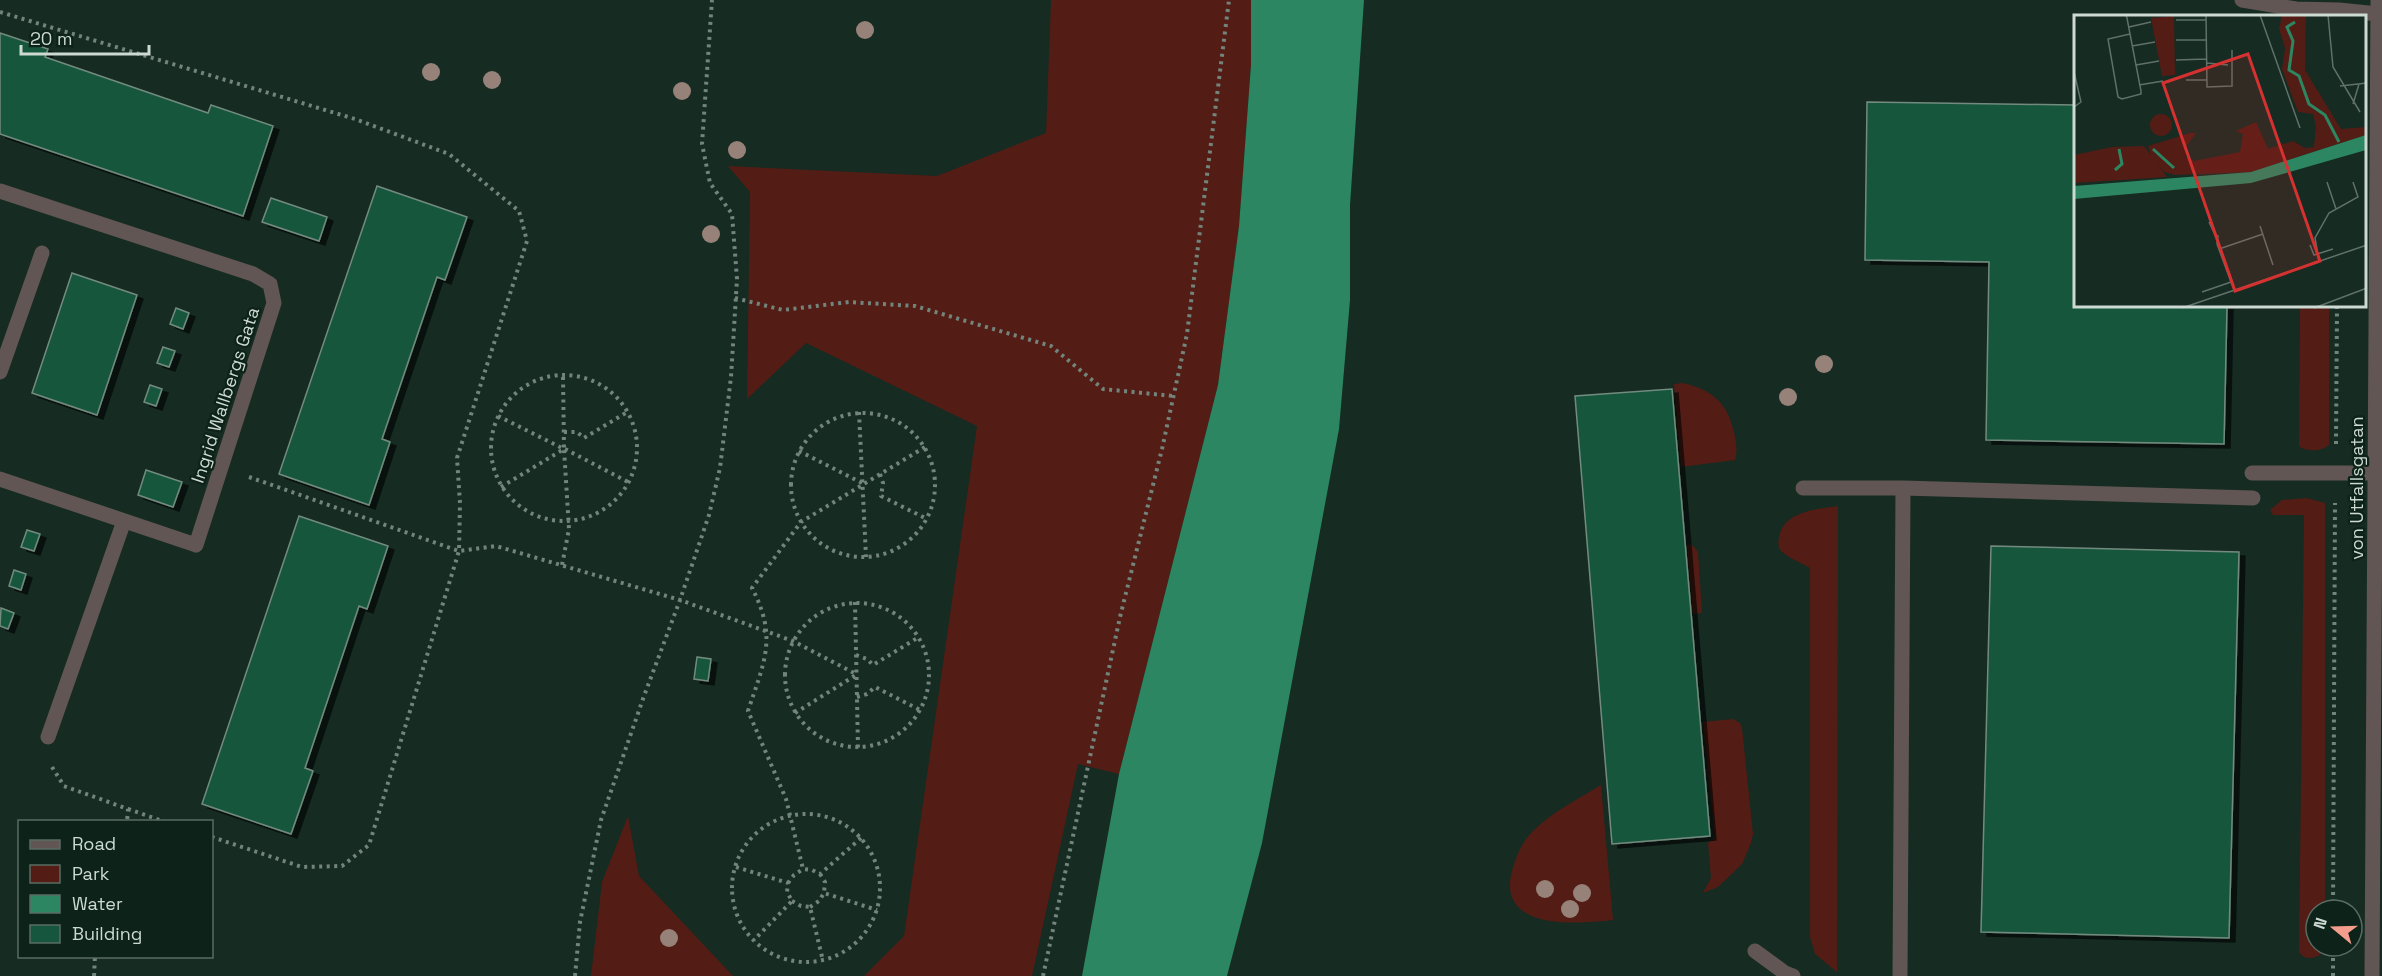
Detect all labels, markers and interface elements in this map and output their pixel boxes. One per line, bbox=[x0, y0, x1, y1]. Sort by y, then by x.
inset map bbox=[2074, 15, 2367, 308]
scale bar bbox=[21, 18, 148, 56]
text: 20 m bbox=[30, 27, 73, 50]
street label: Ingrid Wallbergs Gata bbox=[186, 304, 264, 486]
street label: von Utfallsgatan bbox=[2345, 416, 2368, 560]
legend bbox=[18, 820, 213, 958]
text: Road bbox=[72, 832, 116, 855]
text: Park bbox=[72, 862, 110, 885]
text: Water bbox=[72, 892, 123, 915]
north arrow bbox=[2304, 898, 2364, 958]
text: N bbox=[2309, 915, 2332, 932]
text: Building bbox=[72, 922, 142, 945]

